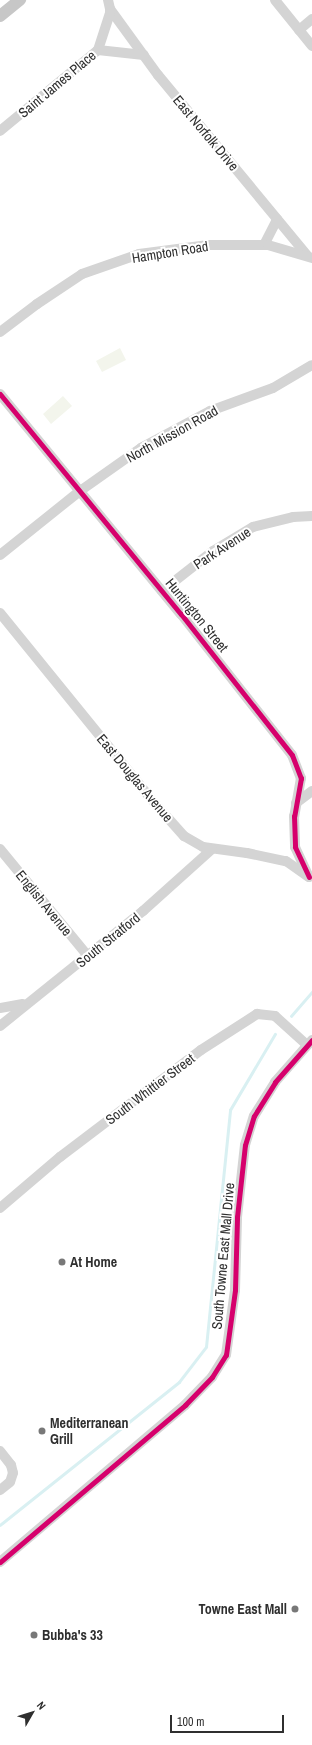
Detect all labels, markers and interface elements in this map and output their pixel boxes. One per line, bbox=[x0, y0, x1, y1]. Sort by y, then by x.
street label: Saint James Place bbox=[15, 47, 99, 121]
street label: East Norfolk Drive bbox=[170, 92, 242, 174]
street label: Hampton Road bbox=[131, 238, 209, 266]
street label: North Mission Road bbox=[123, 402, 221, 466]
street label: Park Avenue bbox=[190, 523, 254, 573]
street label: Huntington Street bbox=[162, 575, 232, 655]
street label: East Douglas Avenue bbox=[93, 730, 177, 826]
street label: English Avenue bbox=[12, 867, 76, 939]
street label: South Stratford bbox=[73, 909, 143, 971]
street label: South Whittier Street bbox=[102, 1050, 198, 1128]
street label: South Towne East Mall Drive bbox=[208, 1182, 238, 1330]
place label: At Home bbox=[70, 1254, 117, 1270]
marker: At Home bbox=[57, 1257, 67, 1267]
place label: Mediterranean Grill bbox=[50, 1415, 128, 1448]
marker: Mediterranean Grill bbox=[37, 1426, 47, 1436]
place label: Towne East Mall bbox=[199, 1601, 287, 1617]
marker: Towne East Mall bbox=[290, 1604, 300, 1614]
place label: Bubba's 33 bbox=[42, 1627, 103, 1643]
marker: Bubba's 33 bbox=[29, 1630, 39, 1640]
north arrow bbox=[12, 1693, 52, 1733]
text: N bbox=[34, 1699, 49, 1712]
scale bar bbox=[172, 1707, 286, 1733]
text: 100 m bbox=[177, 1714, 204, 1730]

